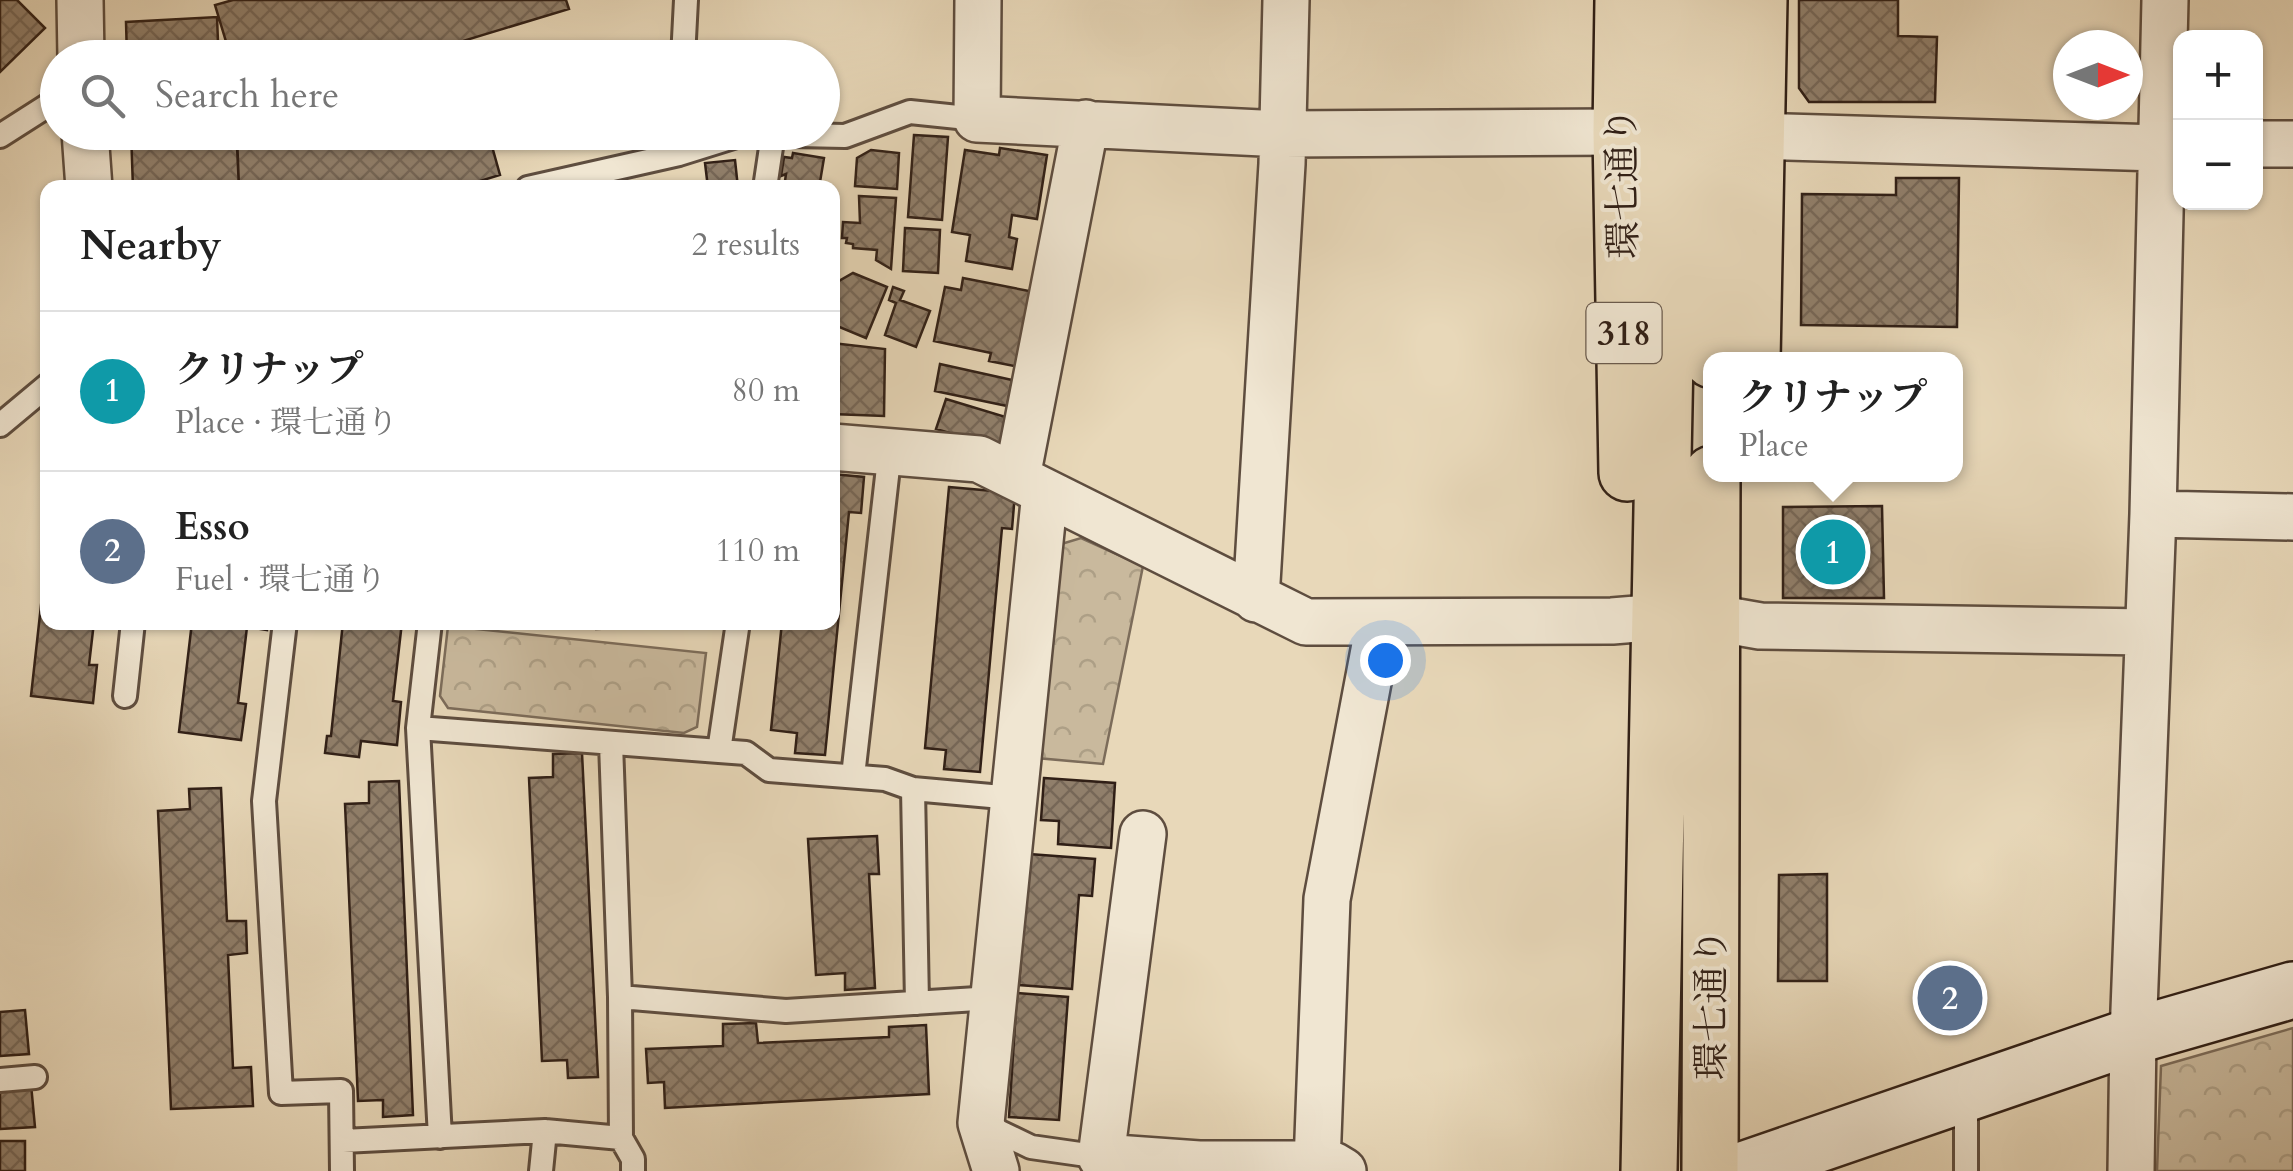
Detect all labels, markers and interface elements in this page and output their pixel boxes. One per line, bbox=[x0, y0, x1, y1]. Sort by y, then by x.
north arrow bbox=[2053, 30, 2143, 120]
map controls bbox=[2173, 30, 2263, 210]
button: + bbox=[2173, 30, 2263, 120]
search box bbox=[40, 40, 840, 150]
icon: search bbox=[75, 68, 130, 123]
text: Search here bbox=[155, 69, 339, 121]
street label: 環七通り bbox=[1596, 107, 1650, 259]
button: − bbox=[2173, 120, 2263, 210]
text: Nearby bbox=[80, 217, 222, 274]
text: 2 results bbox=[692, 223, 800, 267]
road number: 318 bbox=[1586, 303, 1662, 363]
text: クリナップ bbox=[175, 344, 363, 396]
popup bbox=[1703, 352, 1963, 482]
text: 1 bbox=[104, 369, 121, 413]
text: 80 m bbox=[732, 369, 800, 413]
text: クリナップ bbox=[1739, 372, 1927, 424]
text: Place · 環七通り bbox=[175, 401, 398, 445]
text: Place bbox=[1739, 424, 1809, 468]
text: Esso bbox=[175, 501, 250, 553]
pin: 1 bbox=[1800, 514, 1866, 590]
text: 2 bbox=[104, 529, 121, 573]
text: 110 m bbox=[715, 529, 800, 573]
text: Fuel · 環七通り bbox=[175, 558, 387, 602]
your location bbox=[1360, 635, 1411, 686]
street label: 環七通り bbox=[1686, 928, 1738, 1080]
pin: 2 bbox=[1918, 960, 1982, 1036]

